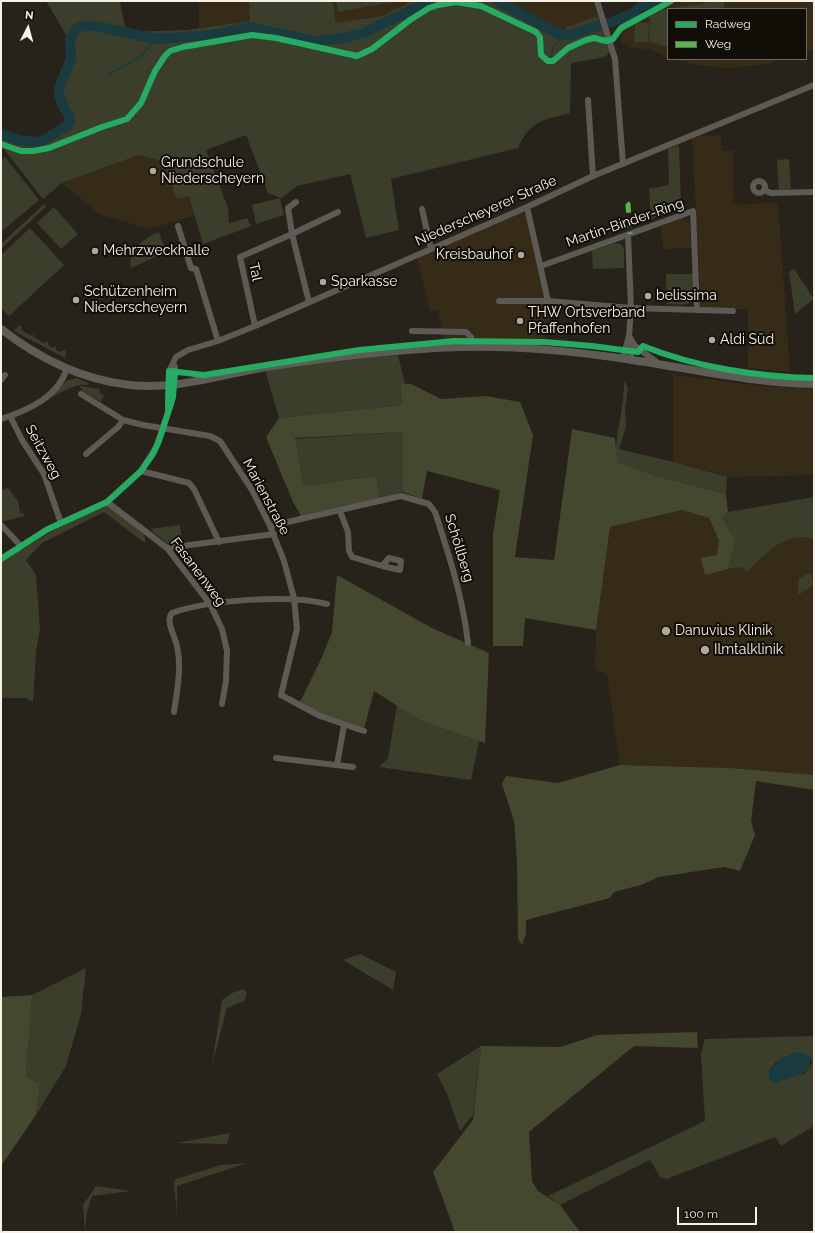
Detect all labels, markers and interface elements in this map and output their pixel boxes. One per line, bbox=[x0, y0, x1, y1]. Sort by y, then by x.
north arrow bbox=[8, 8, 48, 48]
legend bbox=[667, 8, 807, 60]
text: N bbox=[24, 9, 34, 22]
text: Radweg bbox=[705, 17, 751, 31]
text: Weg bbox=[705, 37, 731, 51]
place label: Grundschule Niederscheyern bbox=[161, 155, 264, 188]
marker: Grundschule Niederscheyern bbox=[148, 166, 158, 176]
street label: Niederscheyerer Straße bbox=[413, 172, 559, 250]
street label: Martin-Binder-Ring bbox=[564, 195, 686, 251]
place label: Mehrzweckhalle bbox=[103, 243, 209, 259]
marker: Mehrzweckhalle bbox=[90, 246, 100, 256]
place label: Kreisbauhof bbox=[436, 247, 513, 263]
marker: Kreisbauhof bbox=[516, 250, 526, 260]
street label: Tal bbox=[245, 261, 265, 283]
place label: Sparkasse bbox=[331, 274, 397, 290]
marker: Sparkasse bbox=[318, 277, 328, 287]
place label: Schützenheim Niederscheyern bbox=[84, 284, 187, 316]
place label: belissima bbox=[656, 288, 717, 304]
marker: belissima bbox=[643, 291, 653, 301]
marker: Schützenheim Niederscheyern bbox=[71, 295, 81, 305]
place label: THW Ortsverband Pfaffenhofen bbox=[528, 305, 645, 338]
marker: THW Ortsverband Pfaffenhofen bbox=[515, 316, 525, 326]
place label: Aldi Süd bbox=[720, 332, 774, 348]
marker: Aldi Süd bbox=[707, 335, 717, 345]
street label: Seitzweg bbox=[21, 422, 65, 482]
street label: Marienstraße bbox=[239, 456, 293, 538]
street label: Schöllberg bbox=[441, 512, 477, 584]
street label: Fasanenweg bbox=[167, 534, 229, 610]
place label: Danuvius Klinik bbox=[675, 623, 773, 639]
marker: Danuvius Klinik bbox=[660, 625, 672, 637]
place label: Ilmtalklinik bbox=[714, 642, 783, 658]
marker: Ilmtalklinik bbox=[699, 644, 711, 656]
scale bar bbox=[679, 1199, 759, 1225]
text: 100 m bbox=[684, 1207, 718, 1221]

